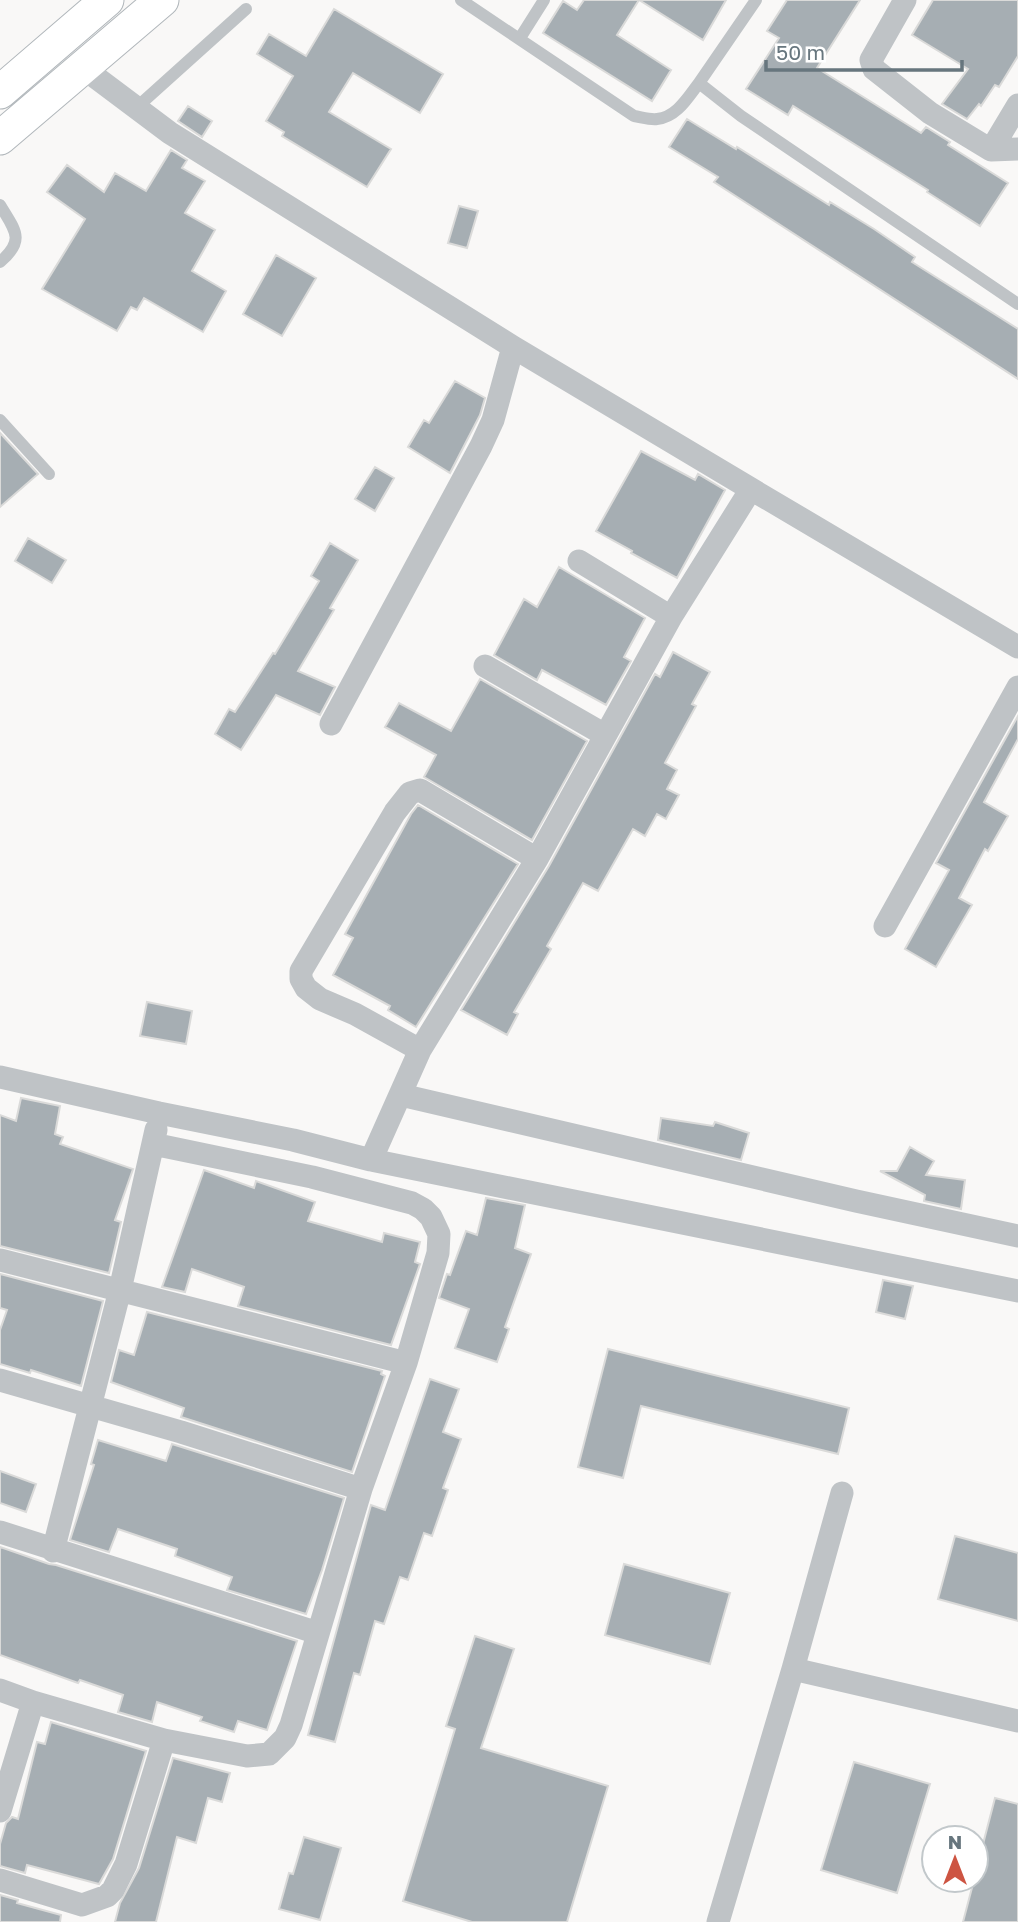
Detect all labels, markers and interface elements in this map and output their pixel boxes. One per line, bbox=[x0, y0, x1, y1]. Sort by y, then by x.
scale bar bbox=[766, 28, 962, 72]
text: 50 m bbox=[776, 39, 825, 65]
north arrow bbox=[920, 1824, 990, 1894]
text: N bbox=[948, 1830, 962, 1853]

